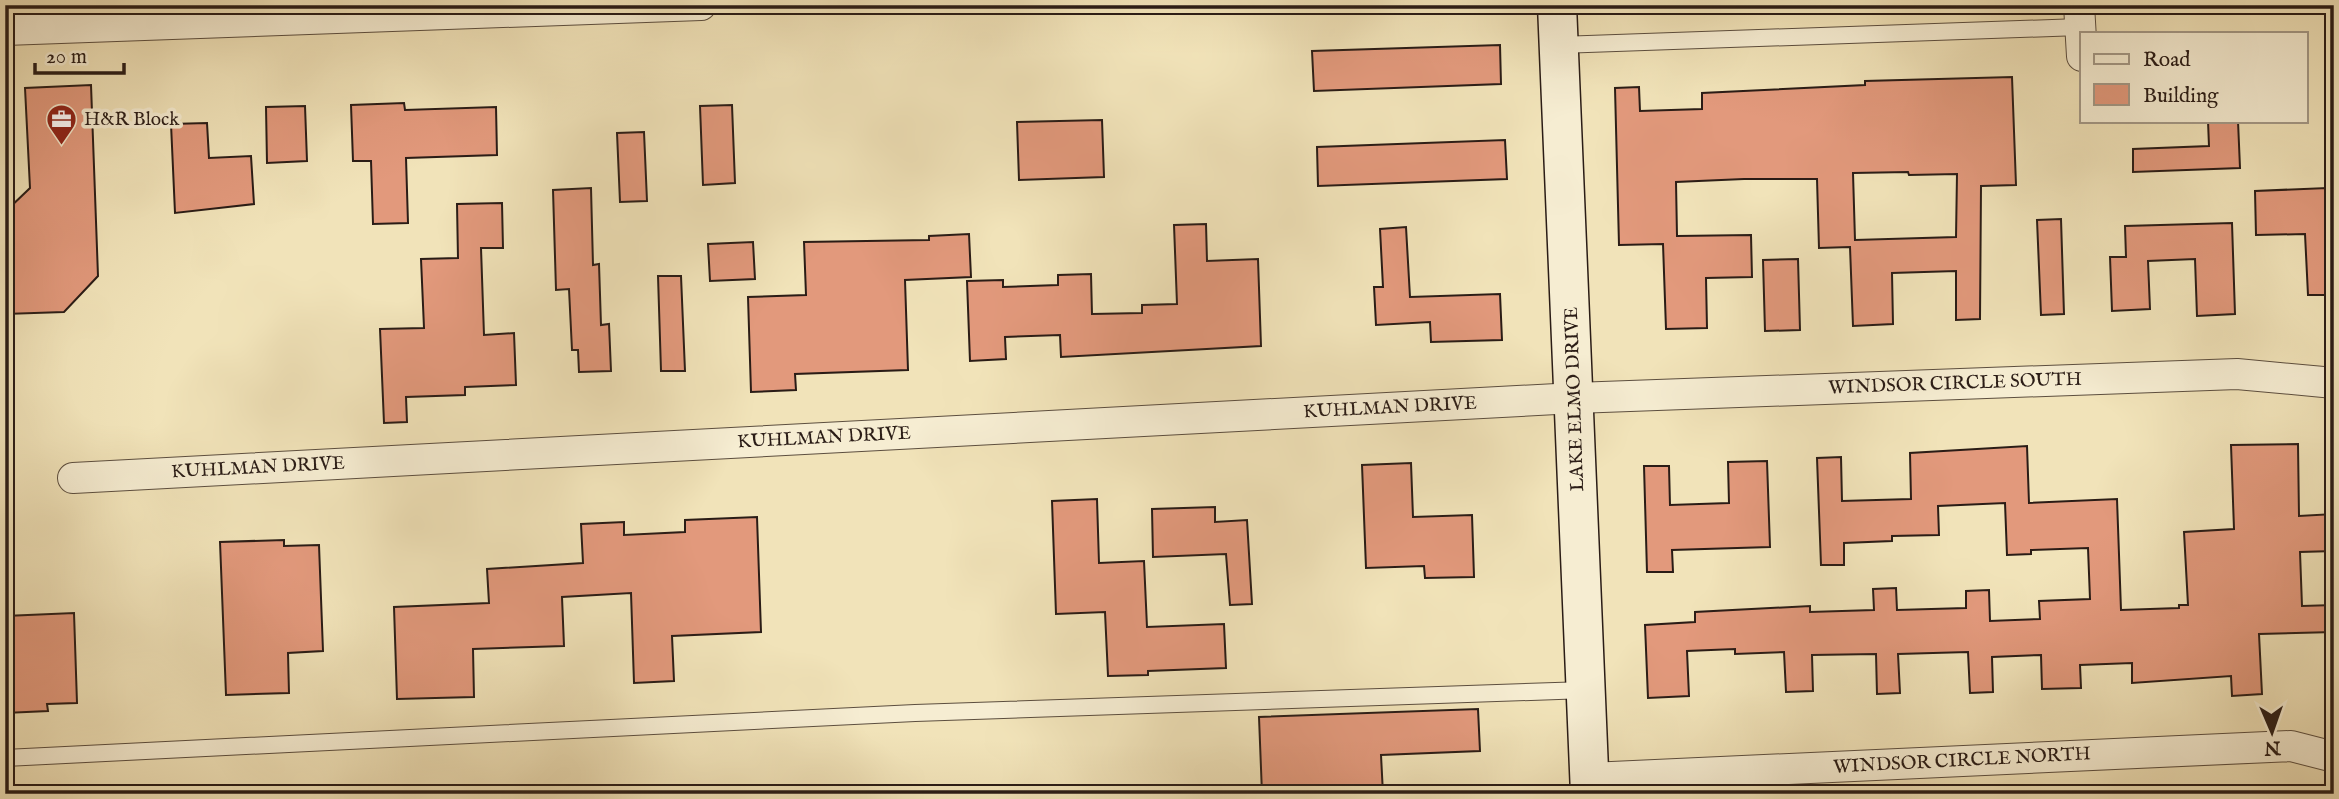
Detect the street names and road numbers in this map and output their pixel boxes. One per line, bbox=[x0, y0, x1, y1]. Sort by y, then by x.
street label: LAKE ELMO DRIVE bbox=[1560, 306, 1590, 492]
street label: WINDSOR CIRCLE SOUTH bbox=[1828, 368, 2082, 400]
street label: KUHLMAN DRIVE bbox=[1303, 391, 1477, 425]
street label: KUHLMAN DRIVE bbox=[737, 421, 911, 455]
street label: KUHLMAN DRIVE bbox=[171, 451, 345, 485]
street label: WINDSOR CIRCLE NORTH bbox=[1833, 742, 2091, 780]

